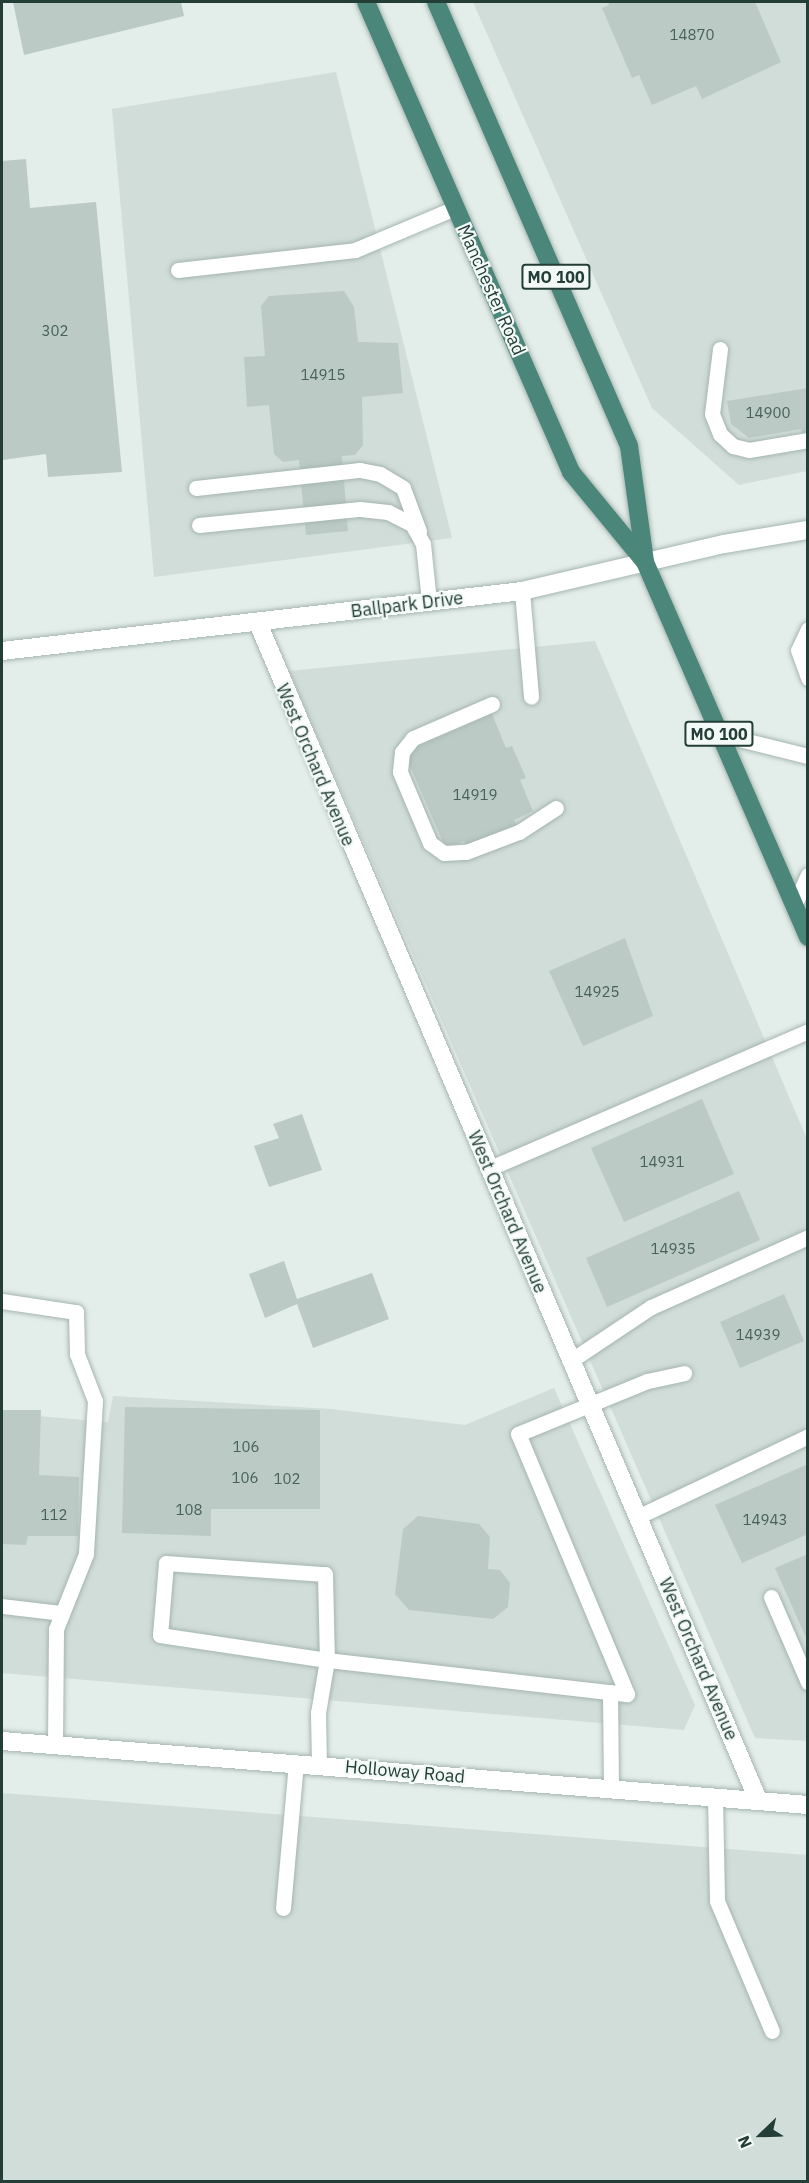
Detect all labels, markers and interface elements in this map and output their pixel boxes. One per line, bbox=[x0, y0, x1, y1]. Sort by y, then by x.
house number: 14870 bbox=[670, 26, 714, 44]
street label: Manchester Road bbox=[453, 221, 529, 359]
road number: MO 100 bbox=[520, 264, 592, 290]
house number: 302 bbox=[42, 322, 68, 340]
house number: 14915 bbox=[301, 366, 345, 384]
house number: 14900 bbox=[746, 404, 790, 422]
street label: Ballpark Drive bbox=[349, 587, 465, 623]
street label: West Orchard Avenue bbox=[271, 681, 359, 849]
road number: MO 100 bbox=[683, 721, 755, 747]
house number: 14919 bbox=[453, 786, 497, 804]
house number: 14925 bbox=[575, 983, 619, 1001]
street label: West Orchard Avenue bbox=[463, 1128, 551, 1296]
house number: 14931 bbox=[640, 1153, 684, 1171]
house number: 14935 bbox=[651, 1240, 695, 1258]
house number: 14939 bbox=[736, 1326, 780, 1344]
house number: 106 bbox=[233, 1438, 259, 1456]
house number: 106 bbox=[232, 1469, 258, 1487]
house number: 102 bbox=[274, 1470, 300, 1488]
house number: 108 bbox=[176, 1501, 202, 1519]
house number: 112 bbox=[41, 1506, 67, 1524]
house number: 14943 bbox=[743, 1511, 787, 1529]
street label: West Orchard Avenue bbox=[654, 1575, 742, 1743]
street label: Holloway Road bbox=[344, 1756, 466, 1788]
north arrow bbox=[731, 2105, 791, 2165]
text: N bbox=[733, 2133, 756, 2151]

